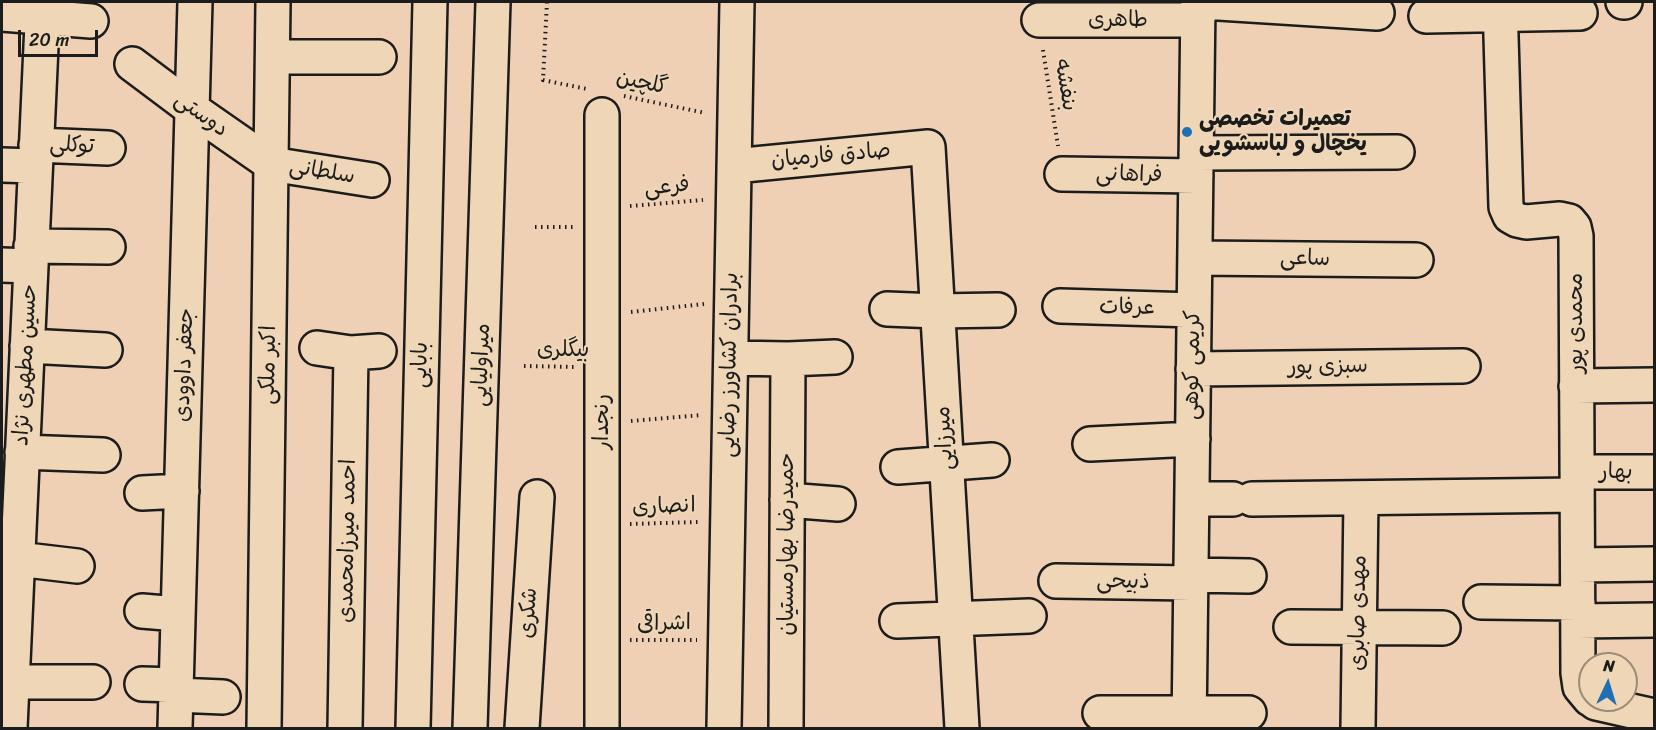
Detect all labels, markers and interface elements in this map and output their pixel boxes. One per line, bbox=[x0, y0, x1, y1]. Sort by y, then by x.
street label: طاهری bbox=[1088, 7, 1148, 33]
scale bar bbox=[21, 18, 100, 56]
text: 20 m bbox=[29, 24, 69, 56]
street label: بنفشه bbox=[1048, 57, 1082, 113]
street label: گلچین bbox=[614, 65, 670, 101]
street label: دوستی bbox=[169, 87, 233, 143]
place label: تعمیرات تخصصی یخچال و لباسشویی bbox=[1199, 106, 1367, 158]
marker: تعمیرات تخصصی یخچال و لباسشویی bbox=[1180, 125, 1194, 139]
street label: توکلی bbox=[49, 132, 95, 160]
street label: صادق فارمیان bbox=[770, 138, 892, 174]
street label: سلطانی bbox=[287, 154, 357, 190]
street label: فراهانی bbox=[1095, 161, 1163, 189]
street label: فرعی bbox=[643, 172, 691, 202]
street label: ساعی bbox=[1280, 245, 1330, 273]
street label: برادران کشاورز رضایی bbox=[715, 272, 745, 458]
street label: محمدی پور bbox=[1563, 273, 1589, 373]
street label: حسین مطهری نژاد bbox=[9, 283, 43, 447]
street label: عرفات bbox=[1099, 294, 1155, 322]
street label: جعفر داوودی bbox=[170, 308, 200, 422]
street label: کریمی کوهی bbox=[1179, 310, 1207, 420]
street label: میراولیایی bbox=[467, 323, 497, 407]
street label: اکبر ملکی bbox=[255, 325, 283, 405]
street label: بیگلری bbox=[537, 337, 589, 363]
street label: بابایی bbox=[407, 342, 435, 388]
street label: سبزی پور bbox=[1288, 353, 1368, 381]
street label: رنجدار bbox=[589, 394, 615, 450]
street label: میرزایی bbox=[930, 405, 960, 471]
street label: حمیدرضا بهارمستیان bbox=[774, 453, 800, 635]
street label: احمد میرزامحمدی bbox=[333, 459, 363, 623]
street label: بهار bbox=[1599, 459, 1633, 485]
street label: انصاری bbox=[632, 493, 696, 521]
street label: مهدی صابری bbox=[1345, 555, 1373, 671]
street label: ذبیحی bbox=[1096, 568, 1150, 596]
street label: شکری bbox=[514, 587, 544, 639]
street label: اشراقی bbox=[637, 610, 691, 638]
text: N bbox=[1603, 651, 1616, 680]
north arrow bbox=[1578, 652, 1638, 712]

